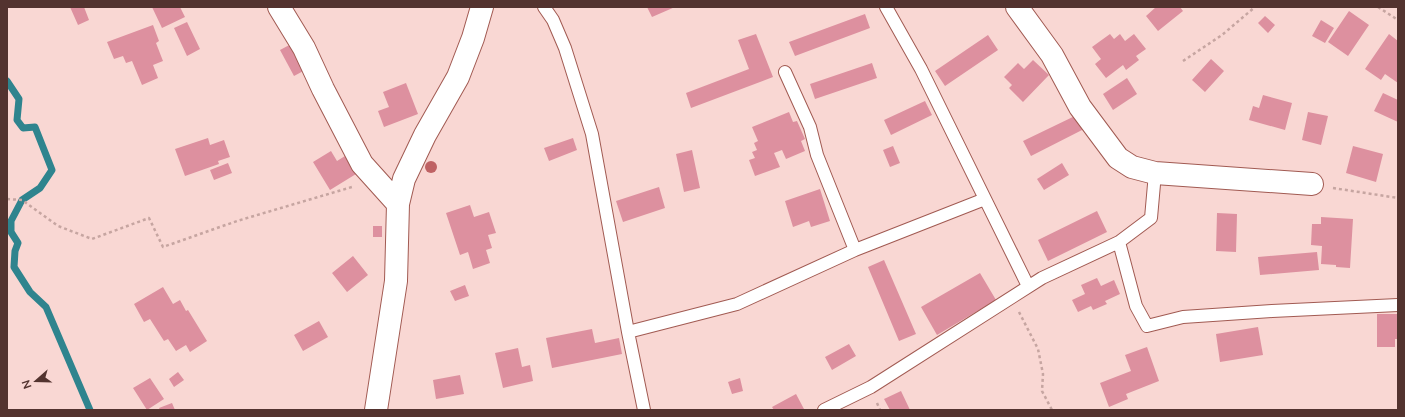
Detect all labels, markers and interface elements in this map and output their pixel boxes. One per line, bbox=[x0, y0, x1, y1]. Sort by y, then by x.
north arrow bbox=[16, 361, 56, 401]
text: N bbox=[19, 378, 34, 391]

